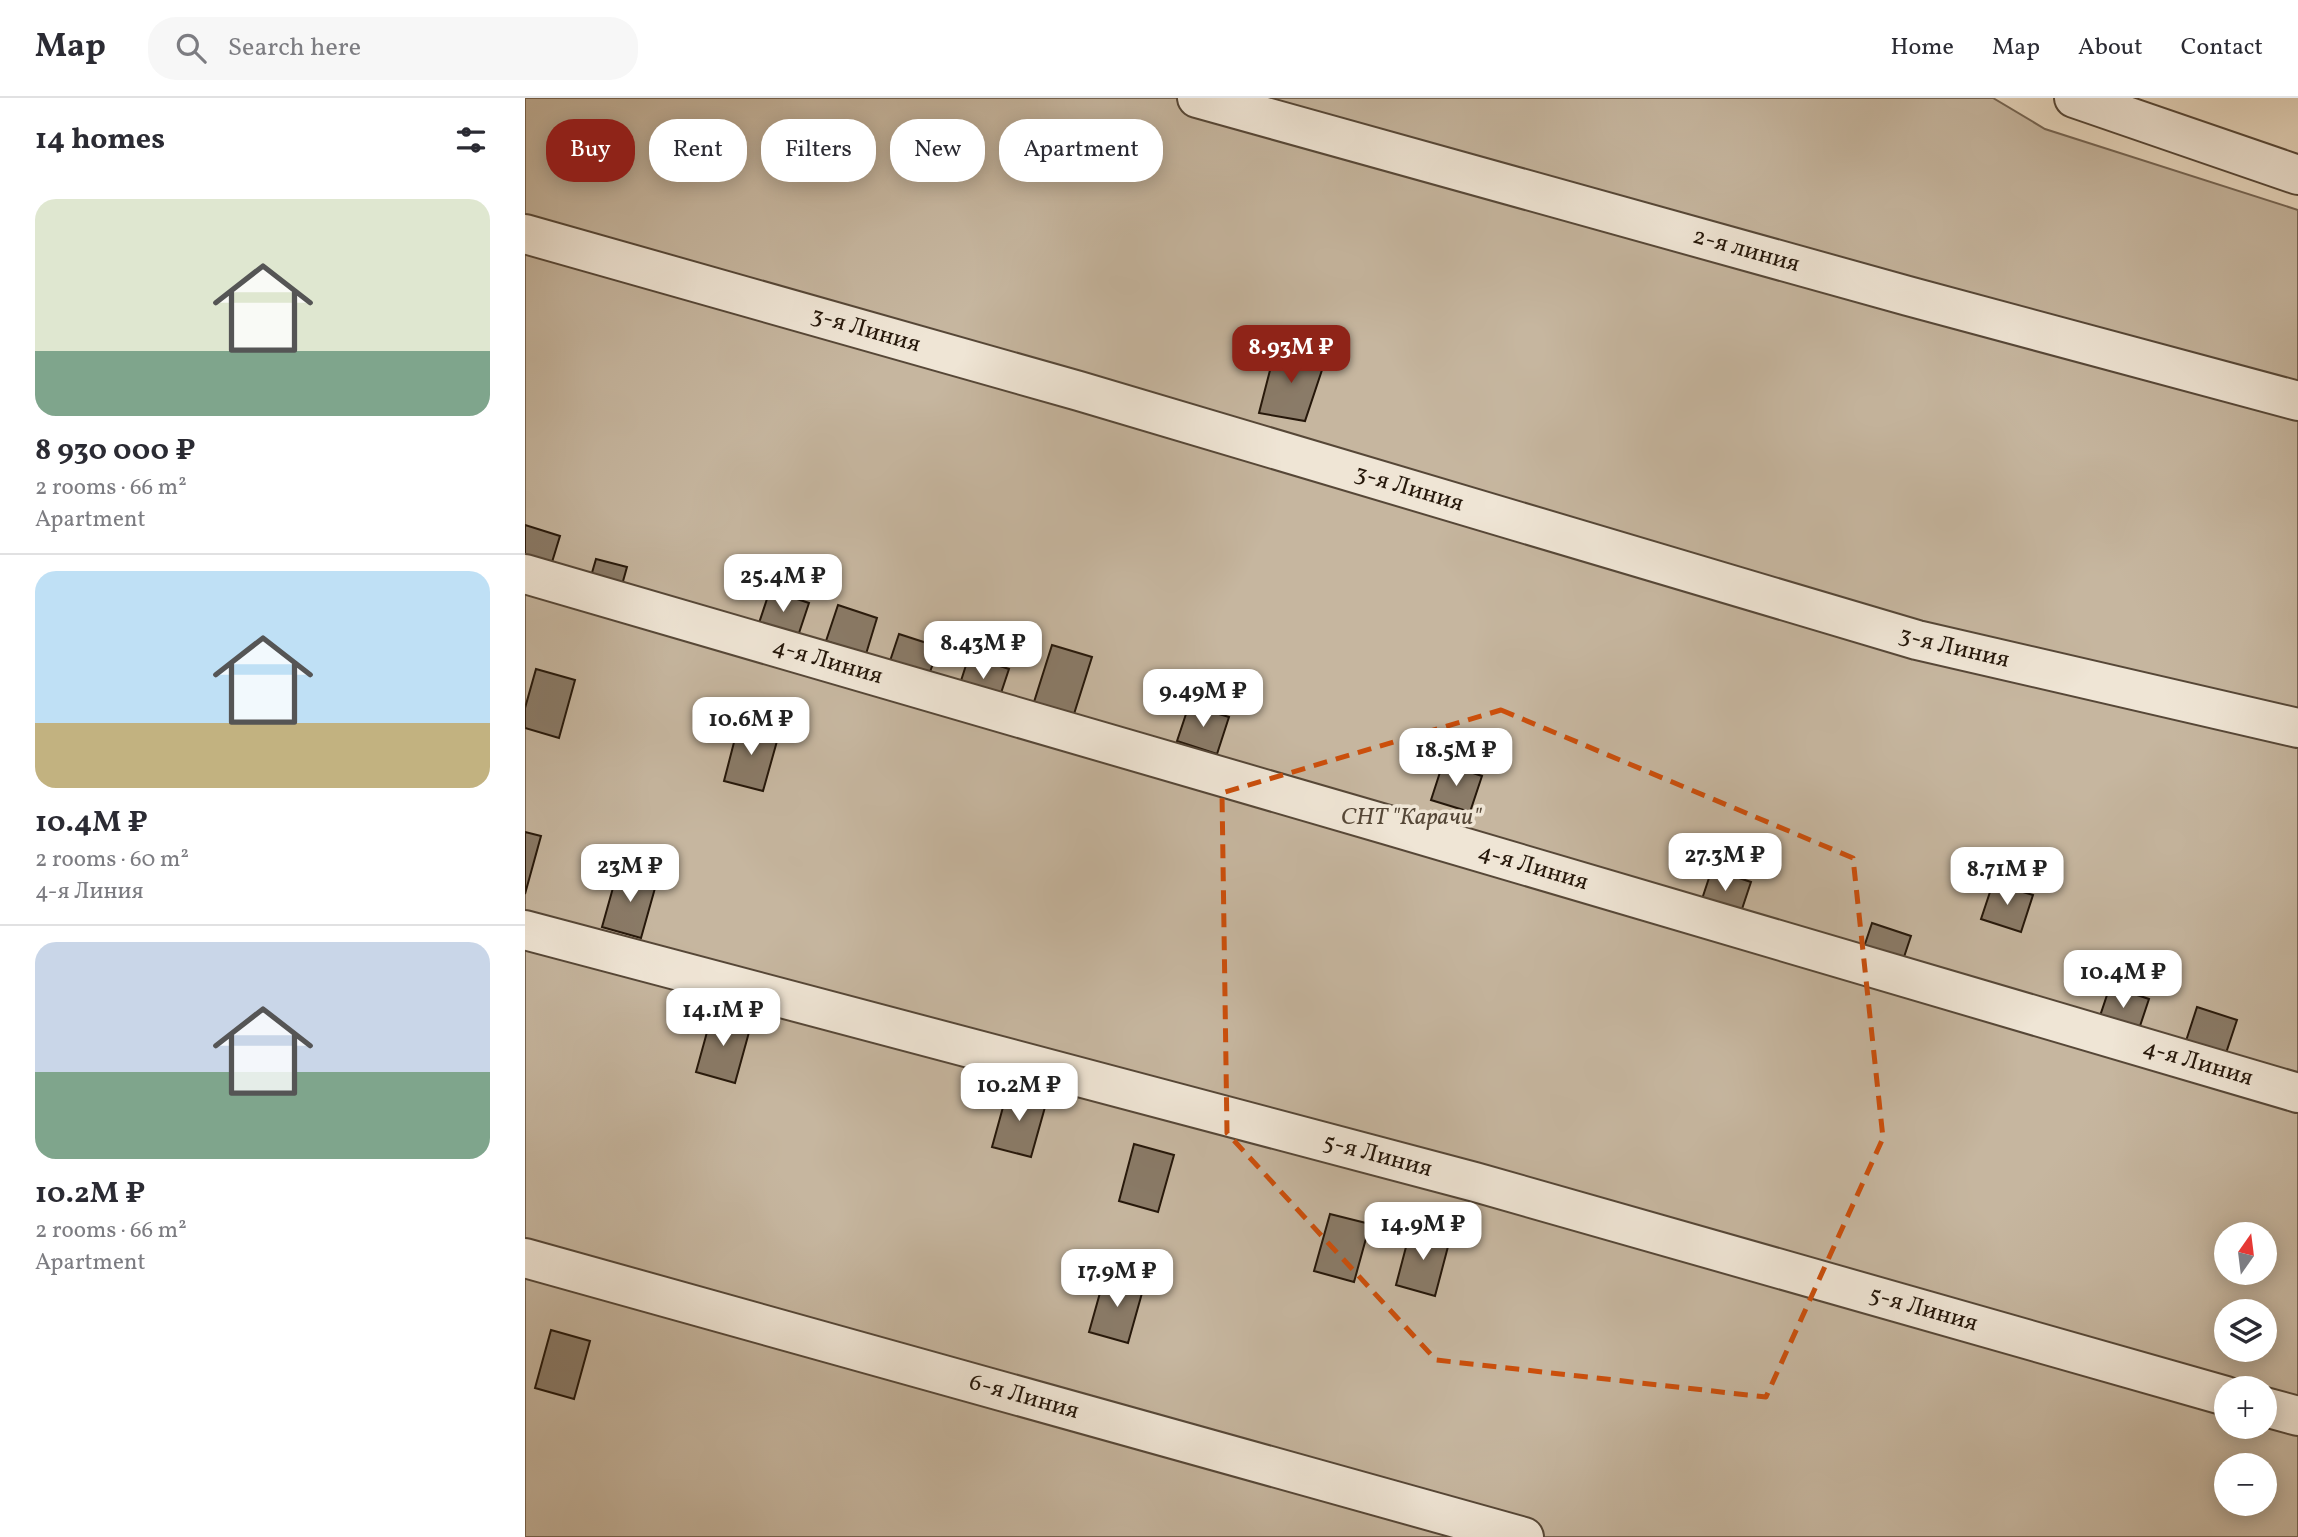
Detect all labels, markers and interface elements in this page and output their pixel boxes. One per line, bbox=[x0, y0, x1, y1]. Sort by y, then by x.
search box bbox=[148, 17, 638, 80]
text: Map bbox=[35, 25, 106, 71]
icon: search bbox=[172, 29, 210, 67]
text: Search here bbox=[228, 30, 361, 66]
text: Home bbox=[1890, 31, 1954, 65]
text: Map bbox=[1992, 31, 2040, 65]
text: About bbox=[2078, 31, 2143, 65]
text: Contact bbox=[2181, 31, 2263, 65]
text: 14 homes bbox=[35, 119, 165, 161]
chip: Buy bbox=[546, 119, 635, 182]
chip: Rent bbox=[649, 119, 747, 182]
chip: Filters bbox=[761, 119, 876, 182]
chip: New bbox=[890, 119, 985, 182]
chip: Apartment bbox=[999, 119, 1163, 182]
icon: filters bbox=[452, 121, 490, 159]
street label: 2-я линия bbox=[1689, 220, 1804, 282]
icon: home bbox=[200, 245, 326, 371]
street label: 3-я Линия bbox=[807, 299, 924, 362]
pin: 8.93M ₽ bbox=[1226, 326, 1356, 385]
text: 8.93M ₽ bbox=[1248, 332, 1334, 364]
text: 8 930 000 ₽ bbox=[35, 430, 196, 472]
street label: 3-я Линия bbox=[1350, 457, 1468, 521]
text: 2 rooms · 66 m² bbox=[35, 472, 187, 504]
text: Apartment bbox=[35, 504, 146, 536]
pin: 25.4M ₽ bbox=[718, 554, 848, 614]
text: 25.4M ₽ bbox=[740, 561, 826, 593]
icon: home bbox=[200, 617, 326, 743]
street label: 3-я Линия bbox=[1895, 619, 2013, 678]
pin: 8.43M ₽ bbox=[918, 622, 1048, 681]
text: 8.43M ₽ bbox=[940, 628, 1026, 660]
street label: 4-я Линия bbox=[768, 630, 887, 694]
pin: 9.49M ₽ bbox=[1138, 670, 1268, 729]
text: 9.49M ₽ bbox=[1159, 676, 1247, 708]
pin: 10.6M ₽ bbox=[686, 698, 816, 757]
text: 10.6M ₽ bbox=[708, 704, 794, 736]
pin: 18.5M ₽ bbox=[1391, 728, 1521, 788]
text: 18.5M ₽ bbox=[1415, 735, 1497, 767]
park label: СНТ "Карачи" bbox=[1341, 801, 1482, 835]
text: 10.4M ₽ bbox=[35, 802, 148, 844]
pin: 27.3M ₽ bbox=[1660, 834, 1790, 893]
street label: 4-я Линия bbox=[1474, 835, 1592, 900]
text: 27.3M ₽ bbox=[1685, 840, 1765, 872]
text: 2 rooms · 60 m² bbox=[35, 844, 189, 876]
pin: 23M ₽ bbox=[581, 844, 679, 904]
pin: 8.71M ₽ bbox=[1942, 848, 2072, 907]
text: 23M ₽ bbox=[597, 851, 663, 883]
text: 8.71M ₽ bbox=[1967, 854, 2047, 886]
text: 4-я Линия bbox=[35, 876, 144, 908]
pin: 10.4M ₽ bbox=[2058, 950, 2188, 1010]
text: 10.4M ₽ bbox=[2080, 957, 2166, 989]
icon: home bbox=[200, 988, 326, 1114]
pin: 14.1M ₽ bbox=[658, 988, 788, 1048]
text: 14.1M ₽ bbox=[682, 995, 764, 1027]
street label: 4-я Линия bbox=[2139, 1031, 2257, 1096]
pin: 10.2M ₽ bbox=[954, 1063, 1084, 1123]
text: 10.2M ₽ bbox=[977, 1070, 1061, 1102]
street label: 5-я Линия bbox=[1319, 1125, 1436, 1187]
text: 10.2M ₽ bbox=[35, 1173, 145, 1215]
pin: 14.9M ₽ bbox=[1358, 1202, 1488, 1262]
text: 14.9M ₽ bbox=[1380, 1209, 1466, 1241]
text: 2 rooms · 66 m² bbox=[35, 1215, 187, 1247]
north arrow bbox=[2214, 1222, 2277, 1284]
map controls bbox=[2214, 1222, 2277, 1516]
text: Apartment bbox=[35, 1247, 146, 1279]
pin: 17.9M ₽ bbox=[1052, 1250, 1182, 1309]
text: 17.9M ₽ bbox=[1077, 1256, 1157, 1288]
street label: 5-я Линия bbox=[1865, 1278, 1982, 1341]
button: layers bbox=[2214, 1299, 2277, 1362]
street label: 6-я Линия bbox=[965, 1366, 1083, 1429]
button: + bbox=[2214, 1376, 2277, 1439]
button: − bbox=[2214, 1453, 2277, 1516]

